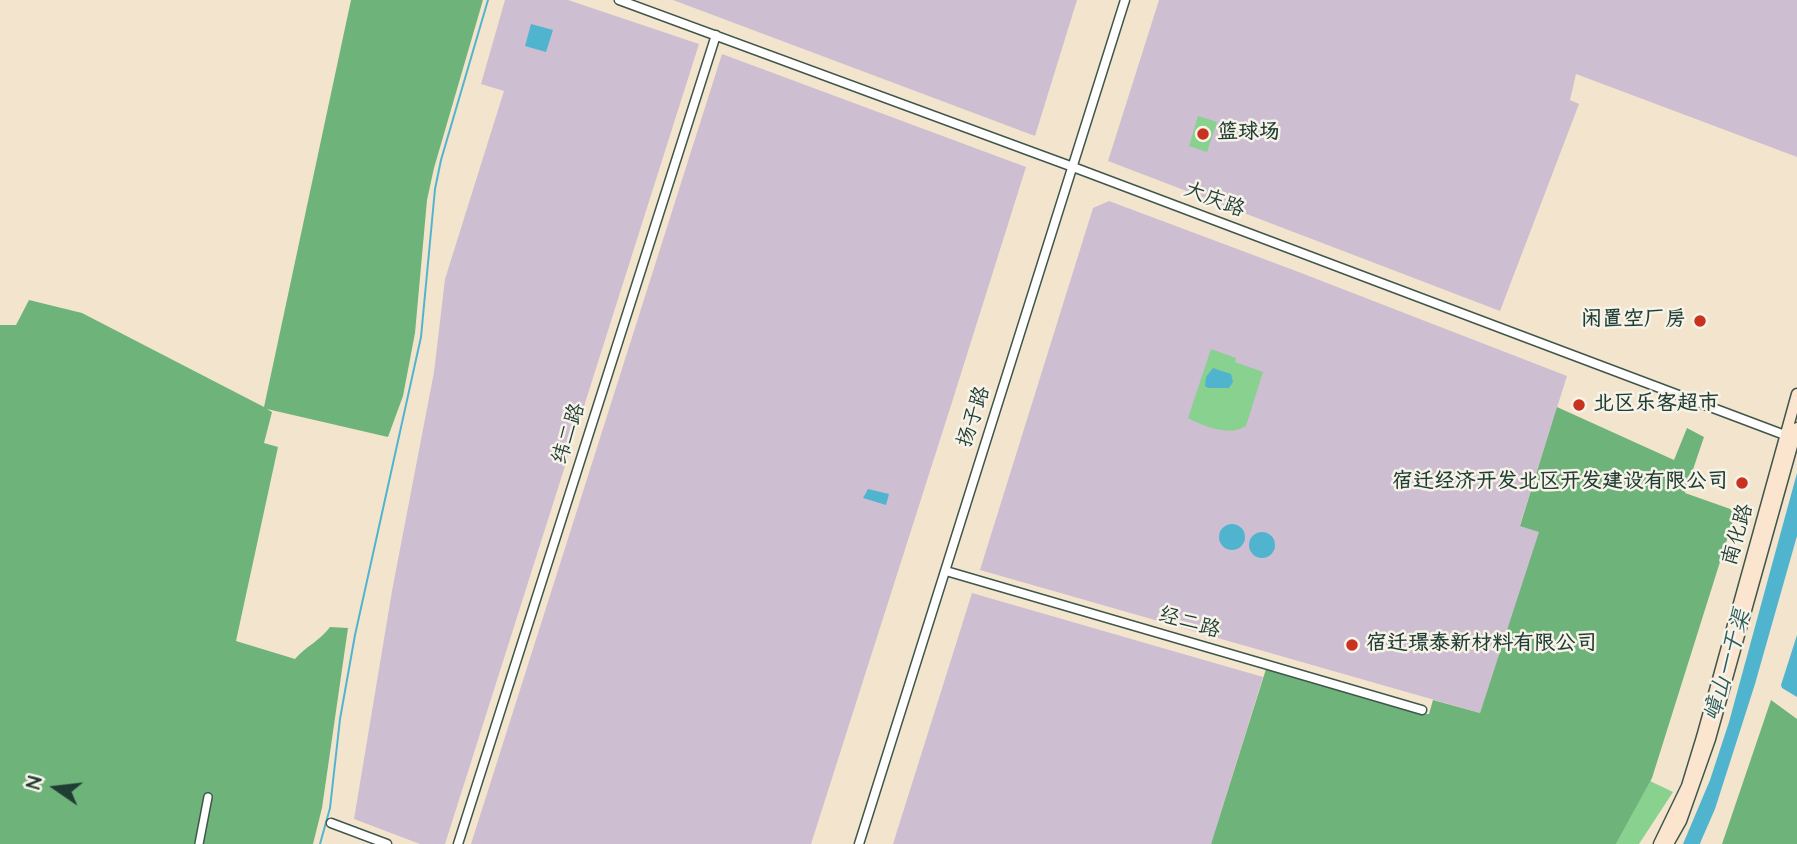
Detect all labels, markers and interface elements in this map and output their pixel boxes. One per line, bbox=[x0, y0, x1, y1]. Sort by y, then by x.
place label: 篮球场 bbox=[1217, 121, 1280, 147]
marker: 篮球场 bbox=[1195, 126, 1211, 142]
street label: 大庆路 bbox=[1180, 178, 1248, 224]
place label: 闲置空厂房 bbox=[1581, 308, 1686, 334]
marker: 闲置空厂房 bbox=[1692, 313, 1708, 329]
street label: 扬子路 bbox=[953, 383, 997, 451]
place label: 北区乐客超市 bbox=[1593, 392, 1719, 418]
marker: 北区乐客超市 bbox=[1571, 397, 1587, 413]
street label: 纬二路 bbox=[548, 400, 592, 468]
place label: 宿迁经济开发北区开发建设有限公司 bbox=[1392, 470, 1728, 496]
marker: 宿迁经济开发北区开发建设有限公司 bbox=[1734, 475, 1750, 491]
street label: 南化路 bbox=[1718, 501, 1760, 569]
street label: 经二路 bbox=[1155, 603, 1223, 645]
water label: 嶂山一干渠 bbox=[1700, 607, 1758, 725]
place label: 宿迁璟泰新材料有限公司 bbox=[1366, 632, 1597, 658]
marker: 宿迁璟泰新材料有限公司 bbox=[1344, 637, 1360, 653]
north arrow bbox=[21, 753, 91, 823]
text: N bbox=[21, 774, 50, 792]

